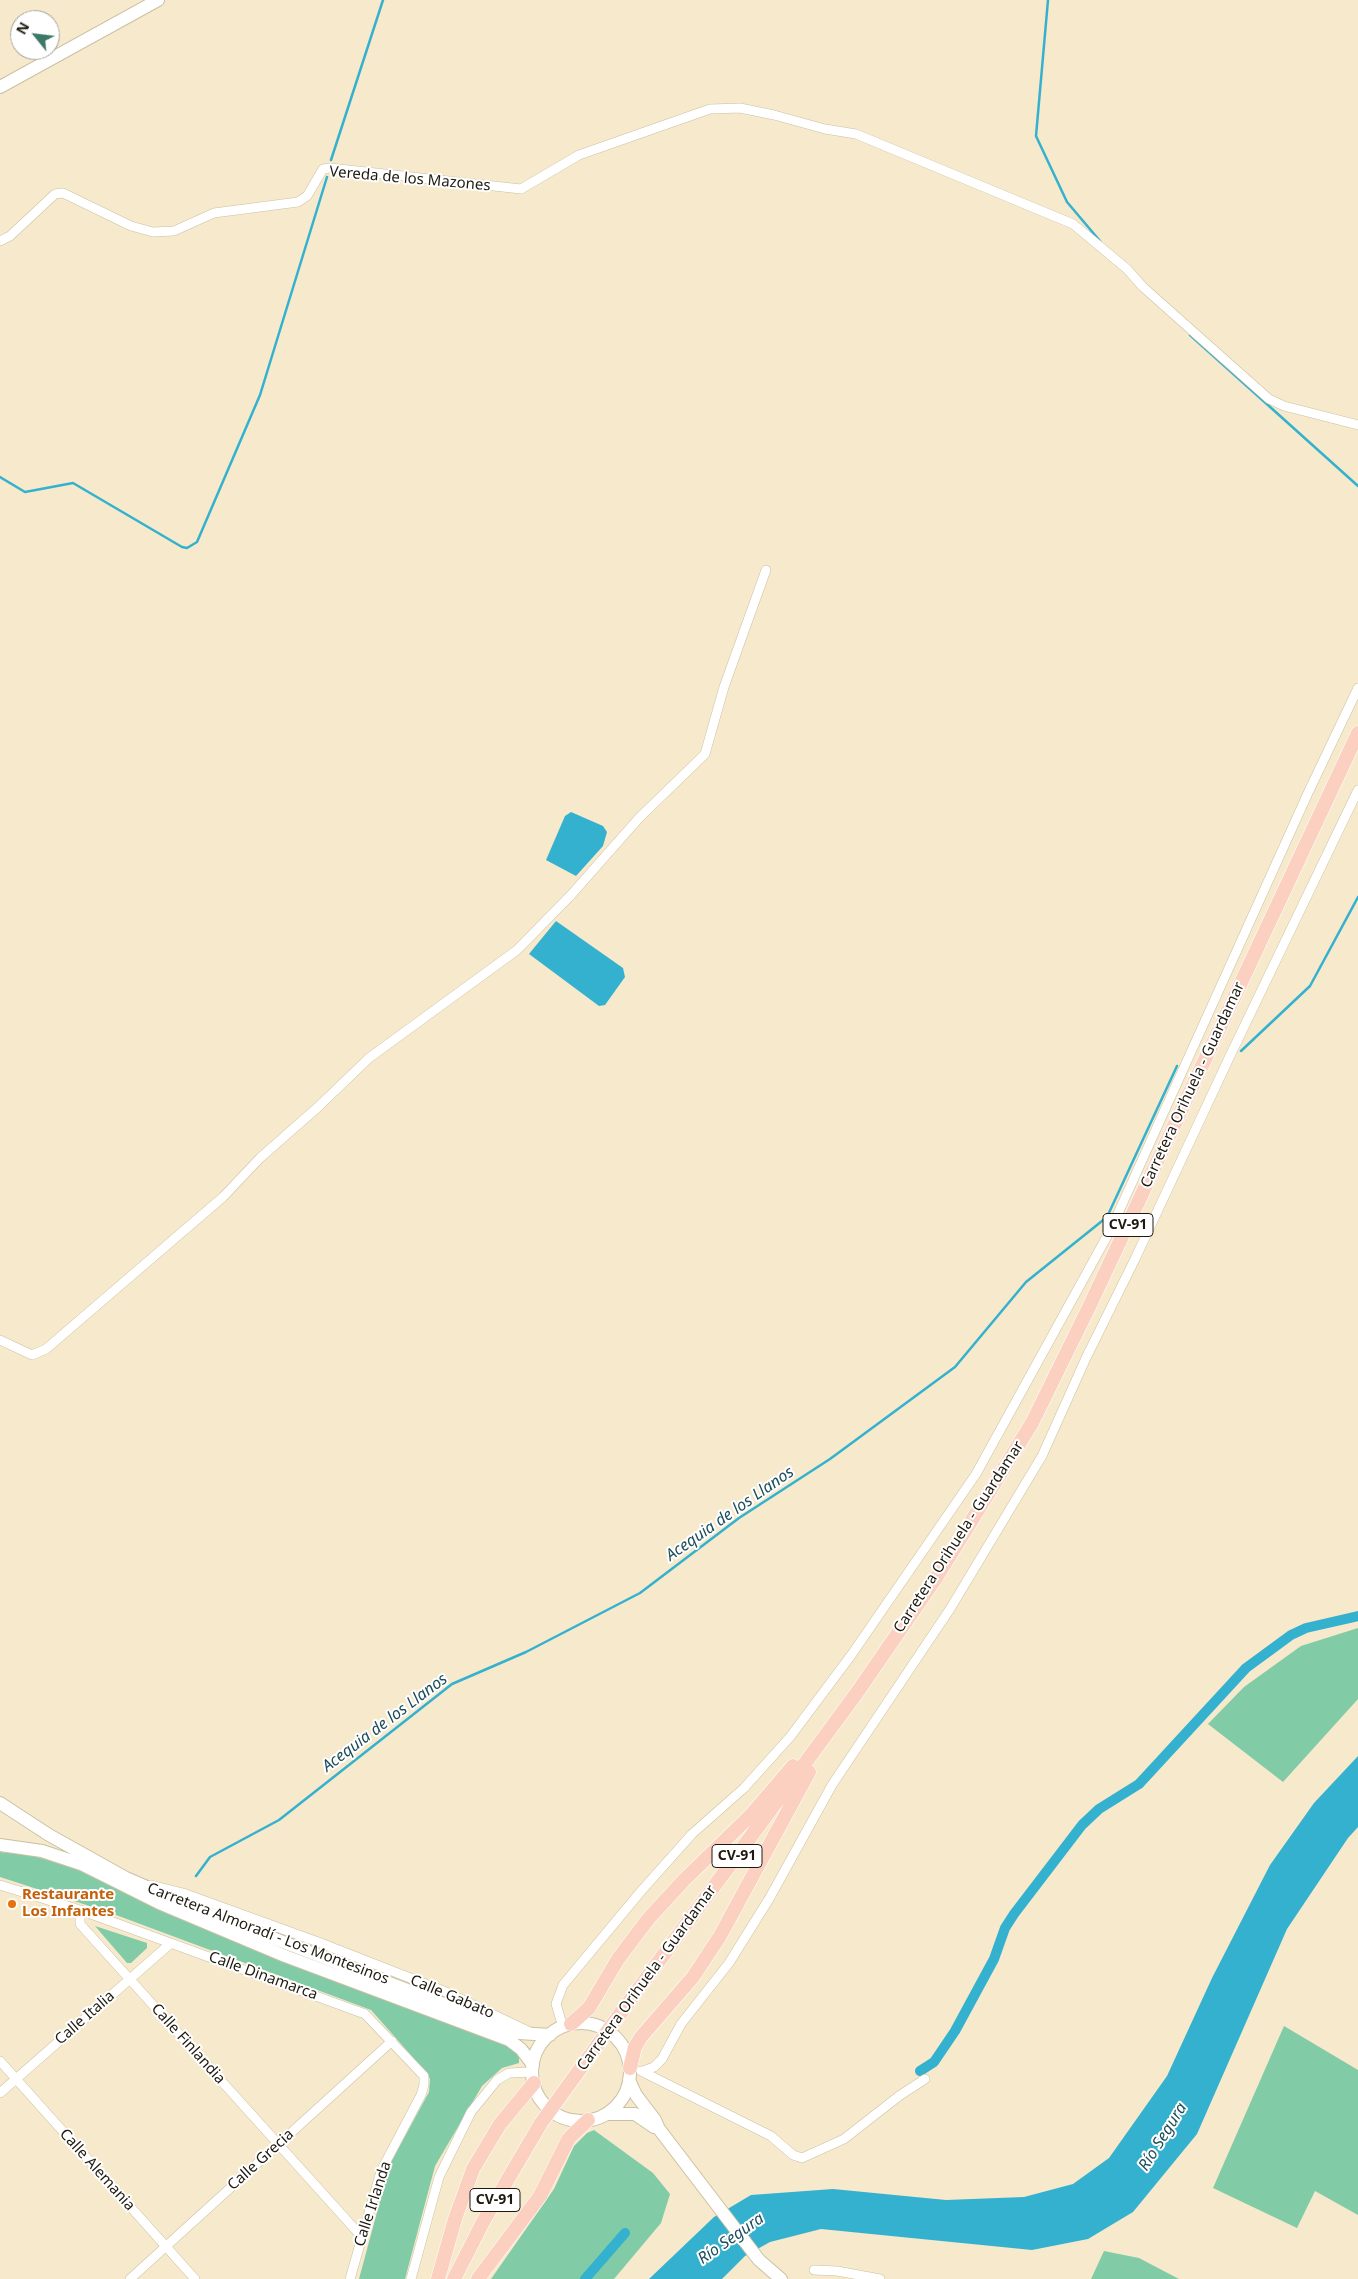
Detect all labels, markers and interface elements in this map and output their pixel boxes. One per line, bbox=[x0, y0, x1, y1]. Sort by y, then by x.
north arrow bbox=[10, 10, 60, 60]
text: N bbox=[11, 18, 33, 38]
street label: Vereda de los Mazones bbox=[329, 163, 491, 195]
street label: Carretera Orihuela - Guardamar bbox=[1137, 979, 1249, 1191]
road number: CV-91 bbox=[1103, 1214, 1153, 1236]
street label: Carretera Orihuela - Guardamar bbox=[890, 1438, 1028, 1636]
water label: Acequia de los Llanos bbox=[662, 1463, 798, 1565]
water label: Acequia de los Llanos bbox=[319, 1670, 451, 1776]
road number: CV-91 bbox=[712, 1844, 762, 1868]
street label: Carretera Almoradí - Los Montesinos bbox=[145, 1879, 391, 1989]
street label: Carretera Orihuela - Guardamar bbox=[574, 1882, 720, 2074]
place label: Restaurante Los Infantes bbox=[22, 1886, 114, 1921]
marker: Restaurante Los Infantes bbox=[6, 1898, 18, 1910]
street label: Calle Dinamarca bbox=[206, 1948, 320, 2004]
street label: Calle Gabato bbox=[407, 1971, 497, 2023]
street label: Calle Italia bbox=[52, 1987, 118, 2049]
street label: Calle Finlandia bbox=[147, 2000, 229, 2088]
water label: Río Segura bbox=[1135, 2100, 1191, 2174]
street label: Calle Alemania bbox=[56, 2125, 138, 2215]
street label: Calle Grecia bbox=[224, 2126, 298, 2194]
street label: Calle Irlanda bbox=[351, 2159, 395, 2249]
road number: CV-91 bbox=[470, 2188, 520, 2212]
water label: Río Segura bbox=[694, 2209, 768, 2269]

